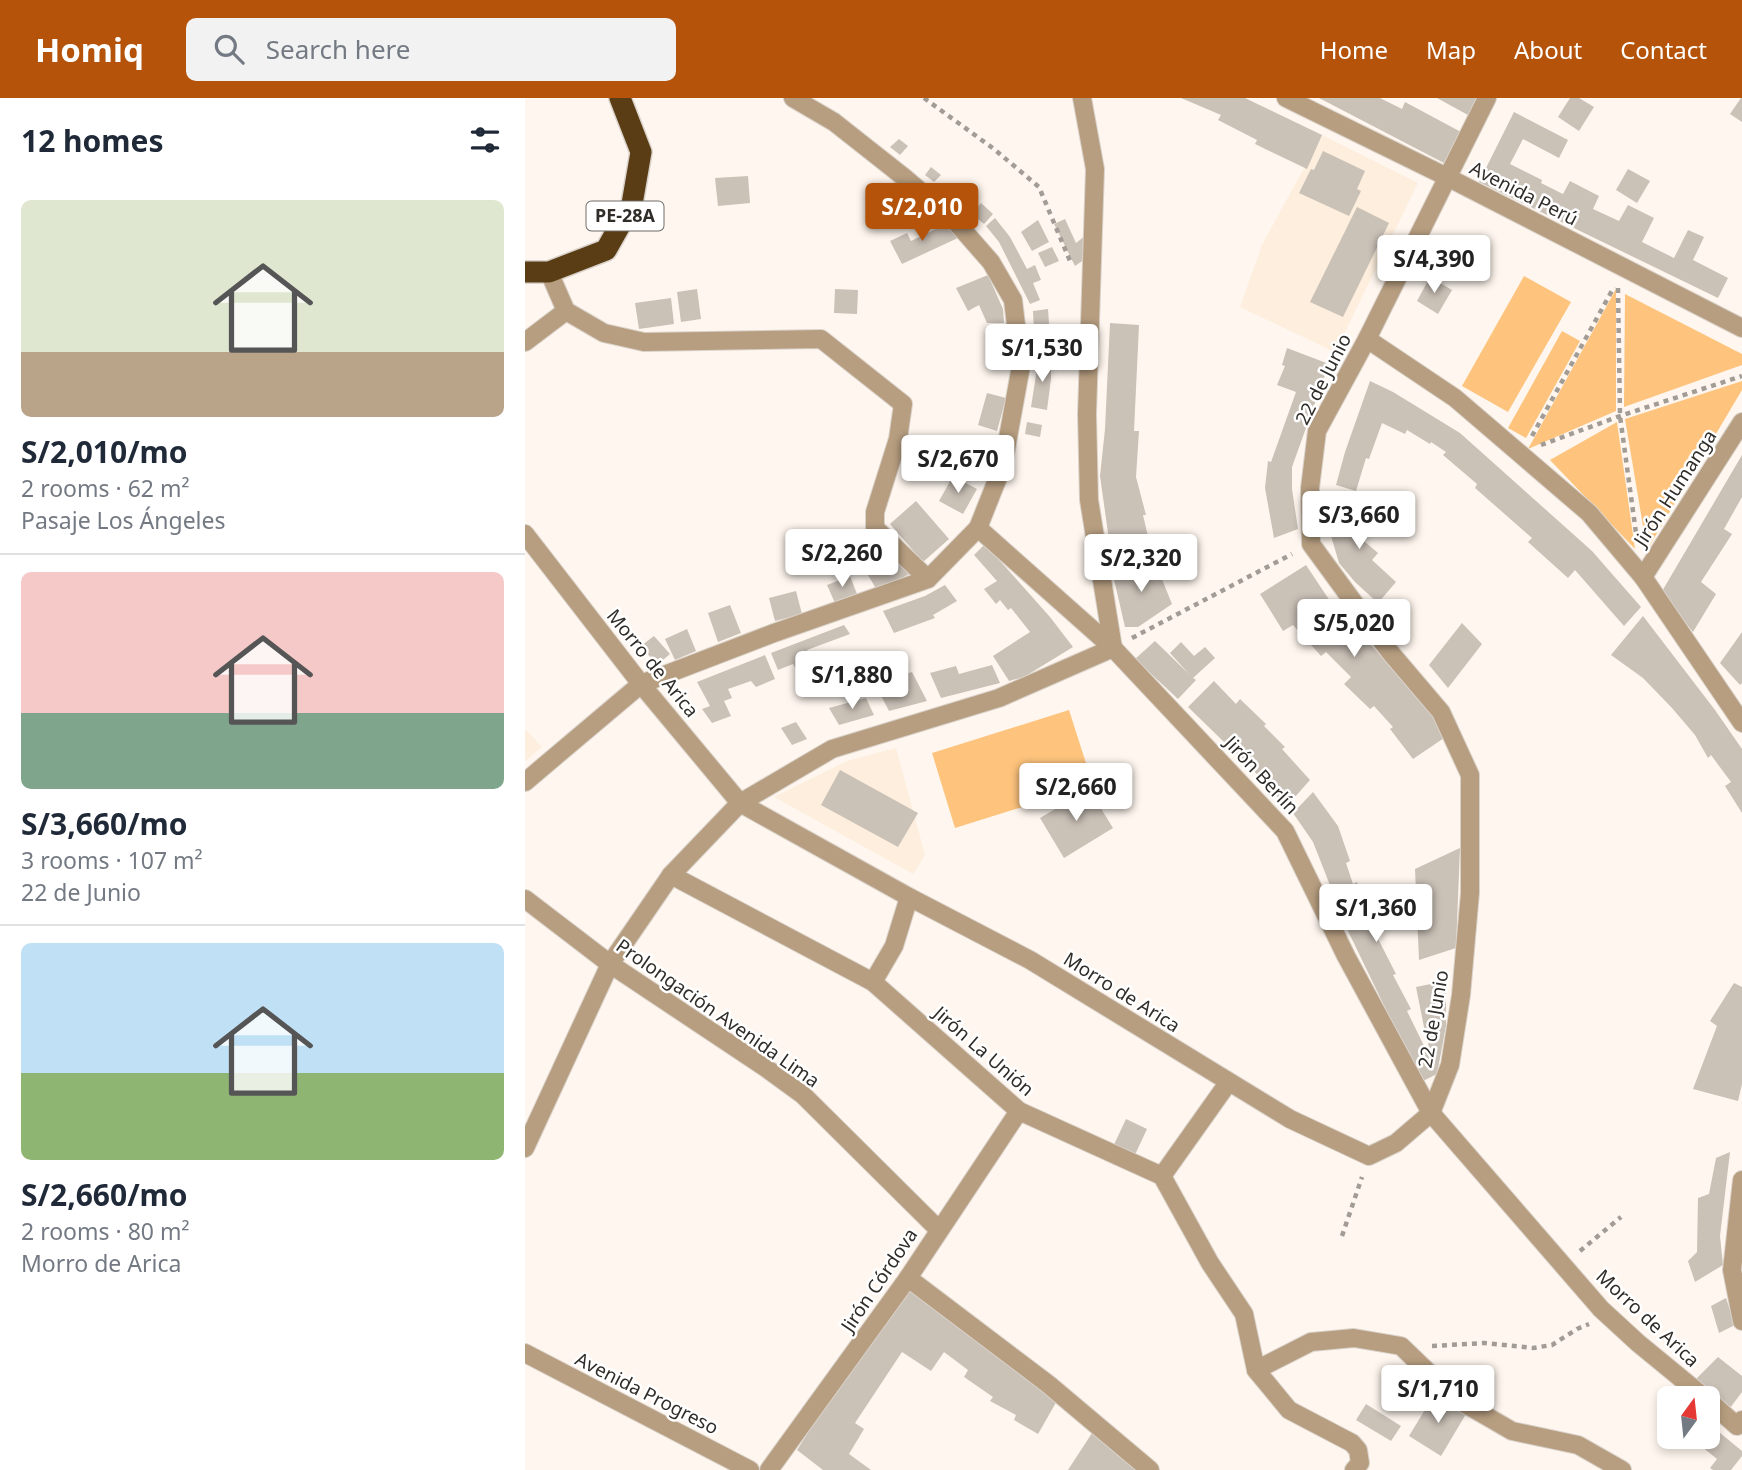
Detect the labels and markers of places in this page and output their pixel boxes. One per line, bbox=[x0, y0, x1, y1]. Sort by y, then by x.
pin: S/2,010 bbox=[857, 184, 987, 243]
pin: S/4,390 bbox=[1369, 236, 1499, 295]
pin: S/1,530 bbox=[977, 324, 1107, 384]
pin: S/2,670 bbox=[893, 436, 1023, 495]
pin: S/3,660 bbox=[1294, 491, 1424, 551]
pin: S/2,260 bbox=[777, 530, 907, 589]
pin: S/2,320 bbox=[1076, 534, 1206, 594]
pin: S/5,020 bbox=[1289, 600, 1419, 659]
pin: S/1,880 bbox=[787, 652, 917, 711]
pin: S/2,660 bbox=[1011, 764, 1141, 823]
pin: S/1,360 bbox=[1311, 884, 1441, 944]
pin: S/1,710 bbox=[1373, 1366, 1503, 1425]

